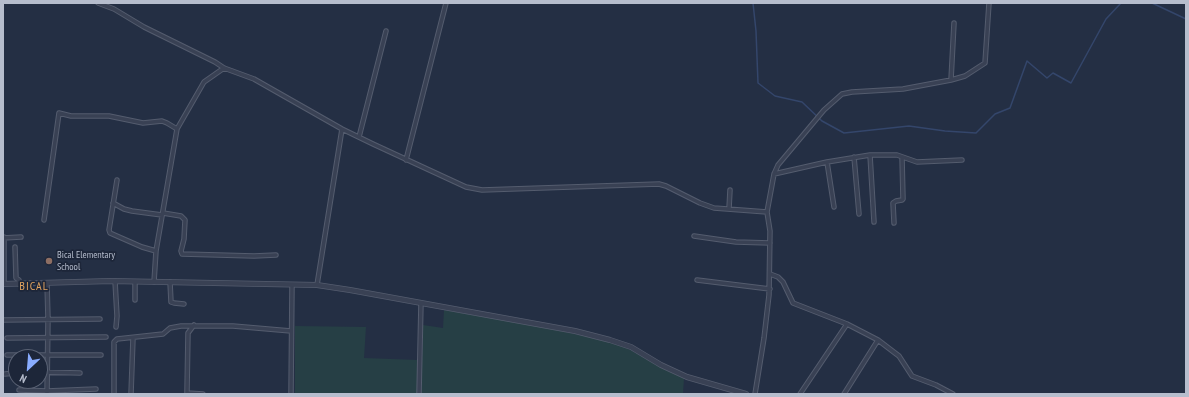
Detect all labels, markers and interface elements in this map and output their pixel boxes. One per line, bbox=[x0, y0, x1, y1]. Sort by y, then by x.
place label: Bical Elementary School bbox=[57, 249, 115, 272]
marker: Bical Elementary School bbox=[44, 256, 54, 266]
district label: BICAL bbox=[19, 280, 49, 294]
north arrow bbox=[8, 349, 48, 389]
text: N bbox=[17, 371, 29, 386]

